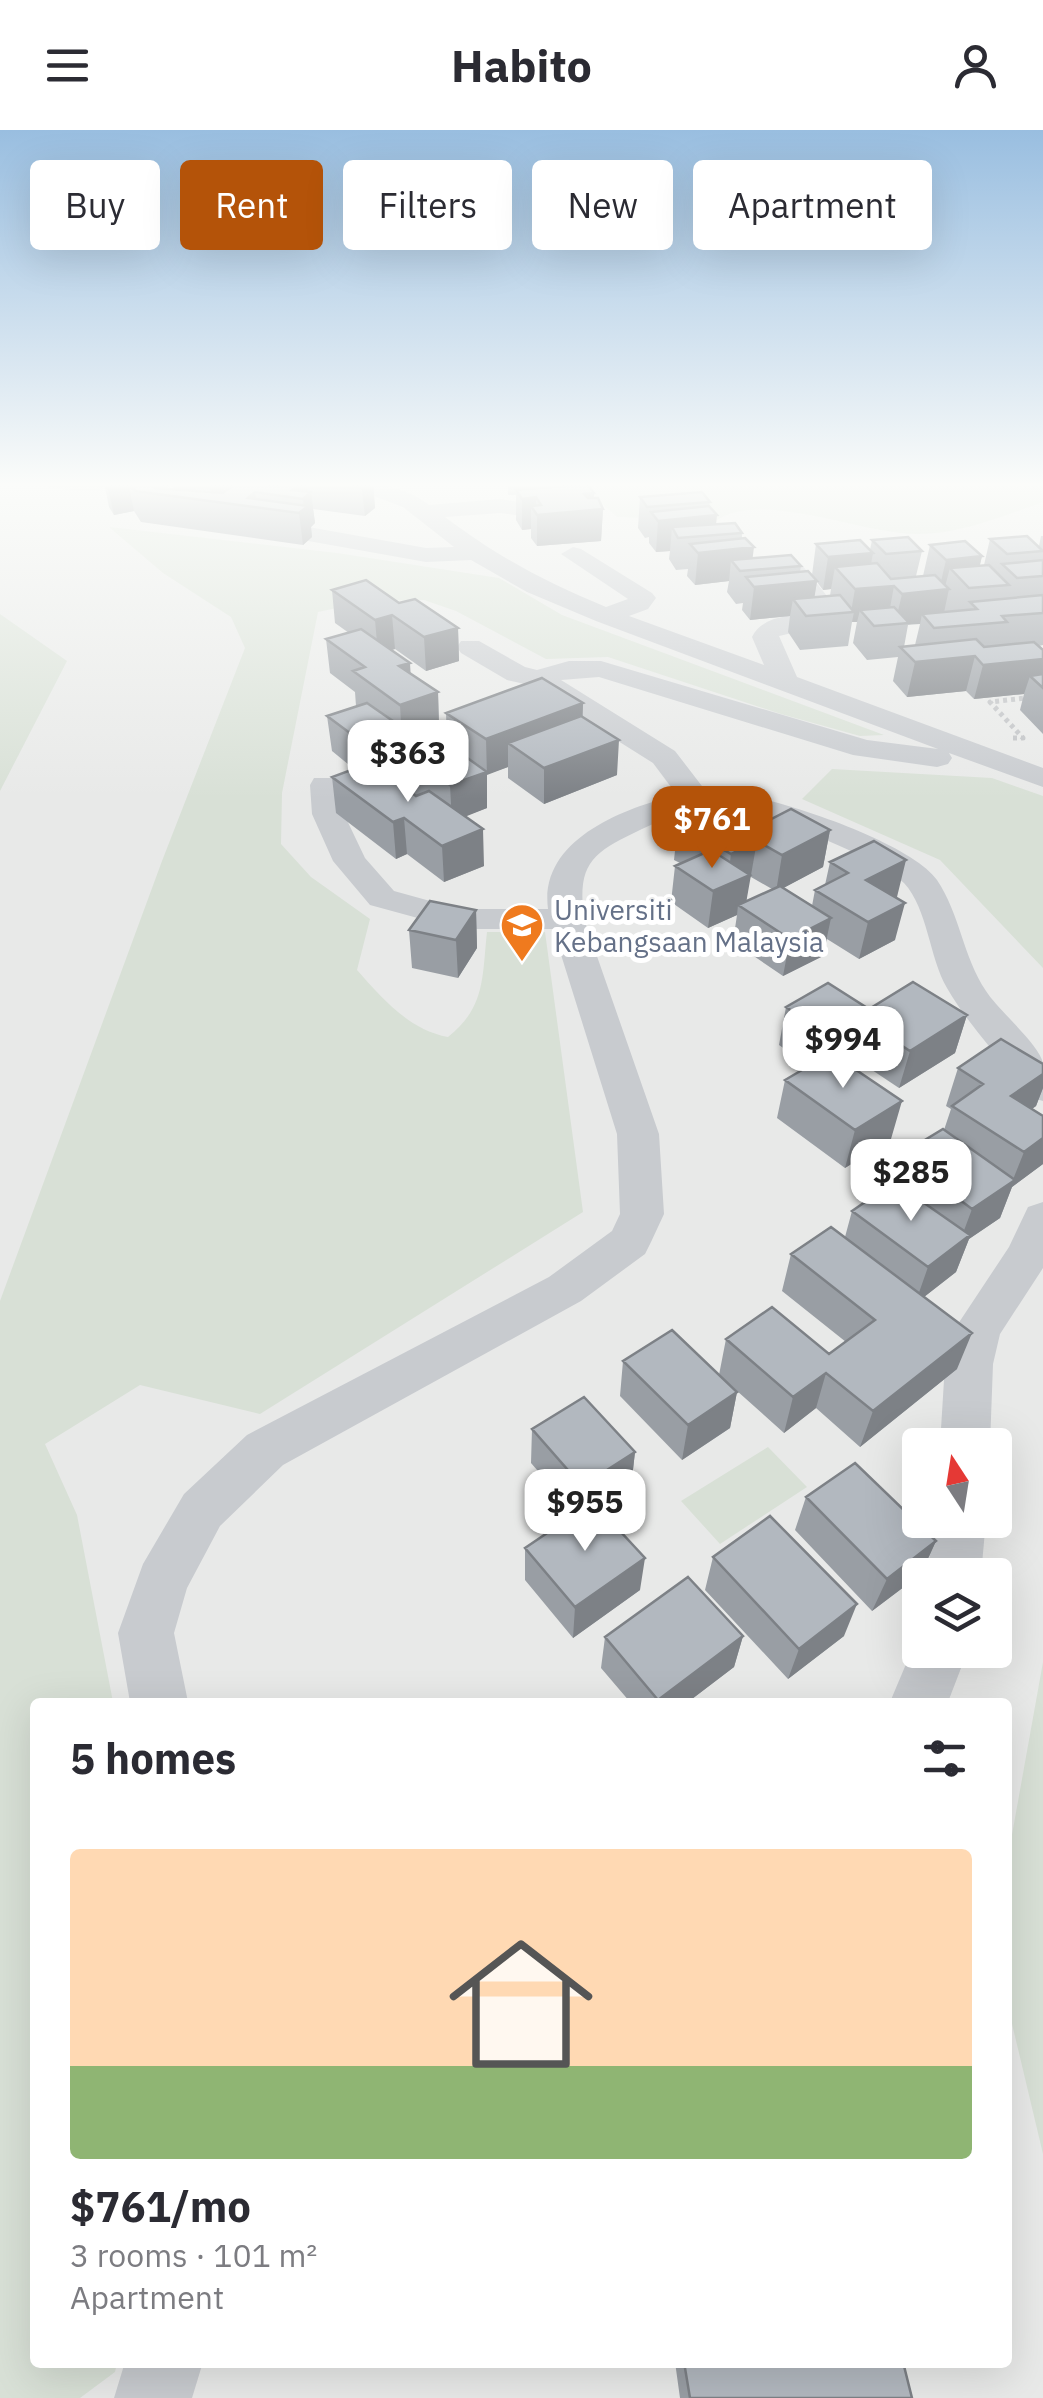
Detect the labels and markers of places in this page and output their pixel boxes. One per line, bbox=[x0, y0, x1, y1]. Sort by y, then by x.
pin: $363 bbox=[349, 720, 467, 805]
pin: $761 bbox=[653, 786, 771, 871]
place label: Universiti Kebangsaan Malaysia bbox=[554, 891, 824, 960]
school or university icon: Universiti Kebangsaan Malaysia bbox=[499, 902, 545, 963]
pin: $994 bbox=[784, 1006, 902, 1091]
pin: $285 bbox=[852, 1139, 970, 1224]
pin: $955 bbox=[526, 1469, 644, 1554]

